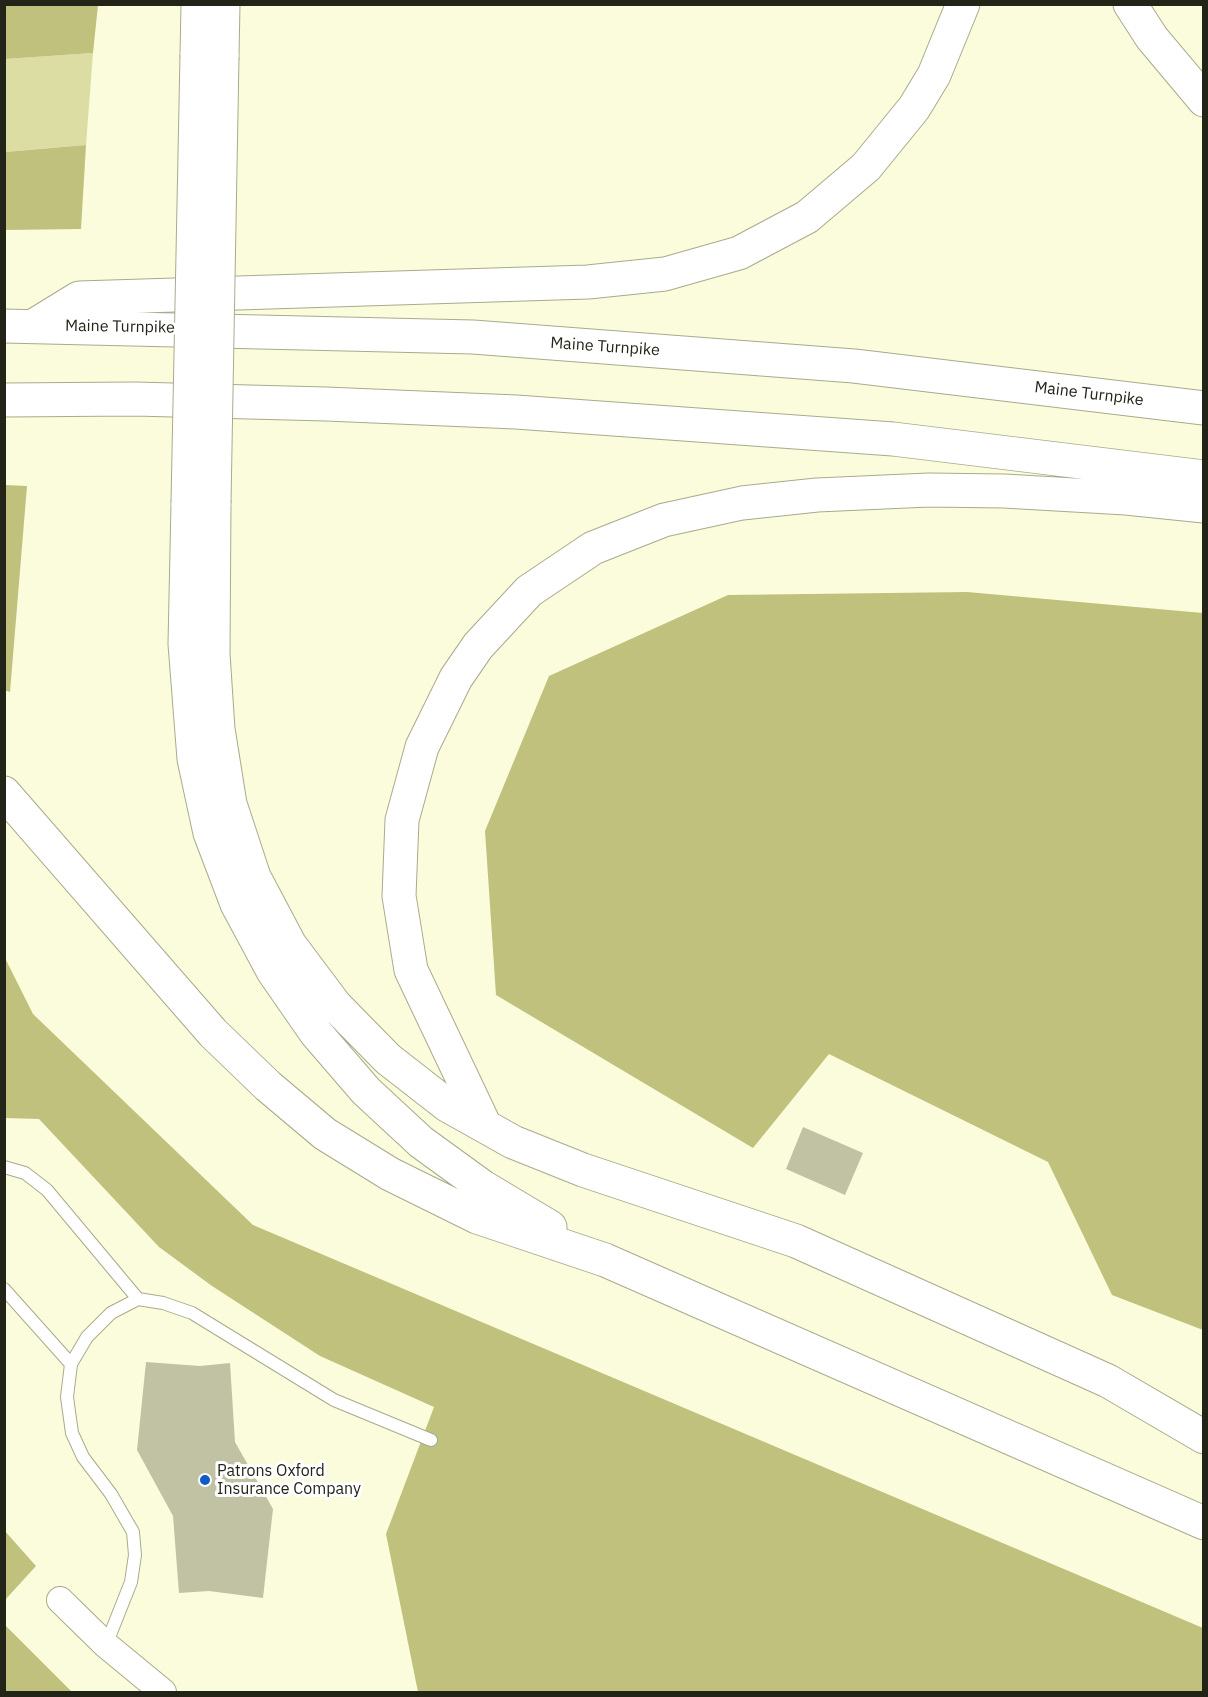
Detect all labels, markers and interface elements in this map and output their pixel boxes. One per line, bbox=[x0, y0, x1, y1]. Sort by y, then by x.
street label: Maine Turnpike bbox=[65, 316, 175, 338]
street label: Maine Turnpike bbox=[550, 334, 660, 360]
street label: Maine Turnpike bbox=[1033, 378, 1145, 410]
place label: Patrons Oxford Insurance Company bbox=[217, 1461, 361, 1499]
marker: Patrons Oxford Insurance Company bbox=[198, 1473, 212, 1487]

